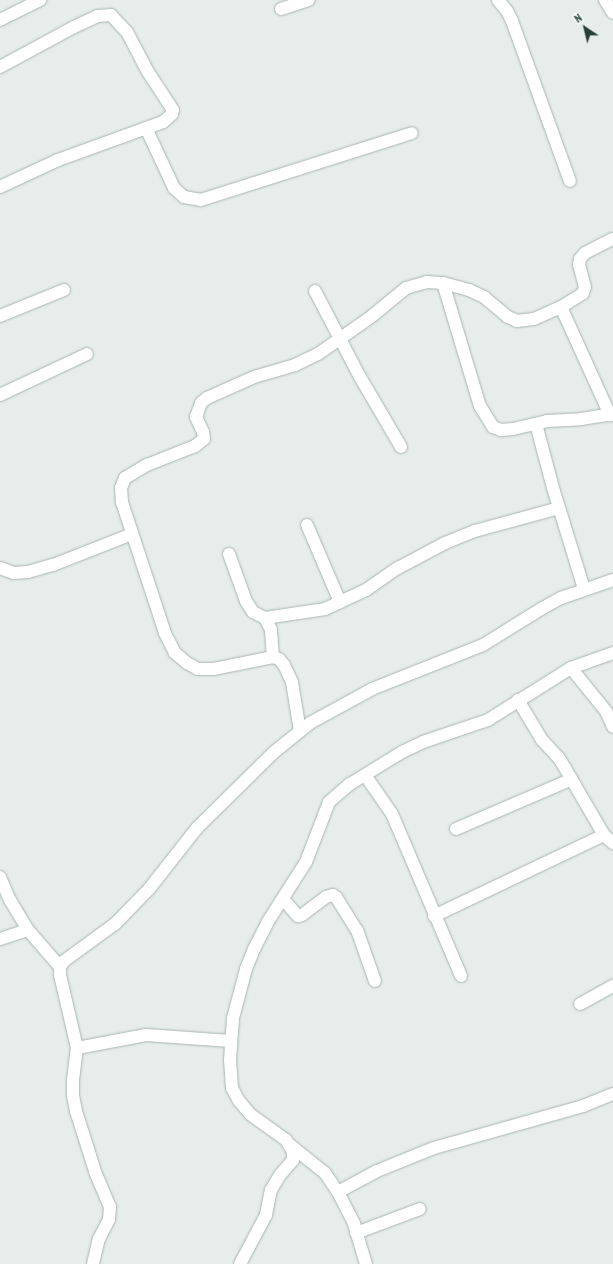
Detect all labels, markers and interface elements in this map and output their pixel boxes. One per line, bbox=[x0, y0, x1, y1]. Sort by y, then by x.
north arrow bbox=[565, 8, 605, 48]
text: N bbox=[572, 11, 585, 26]

